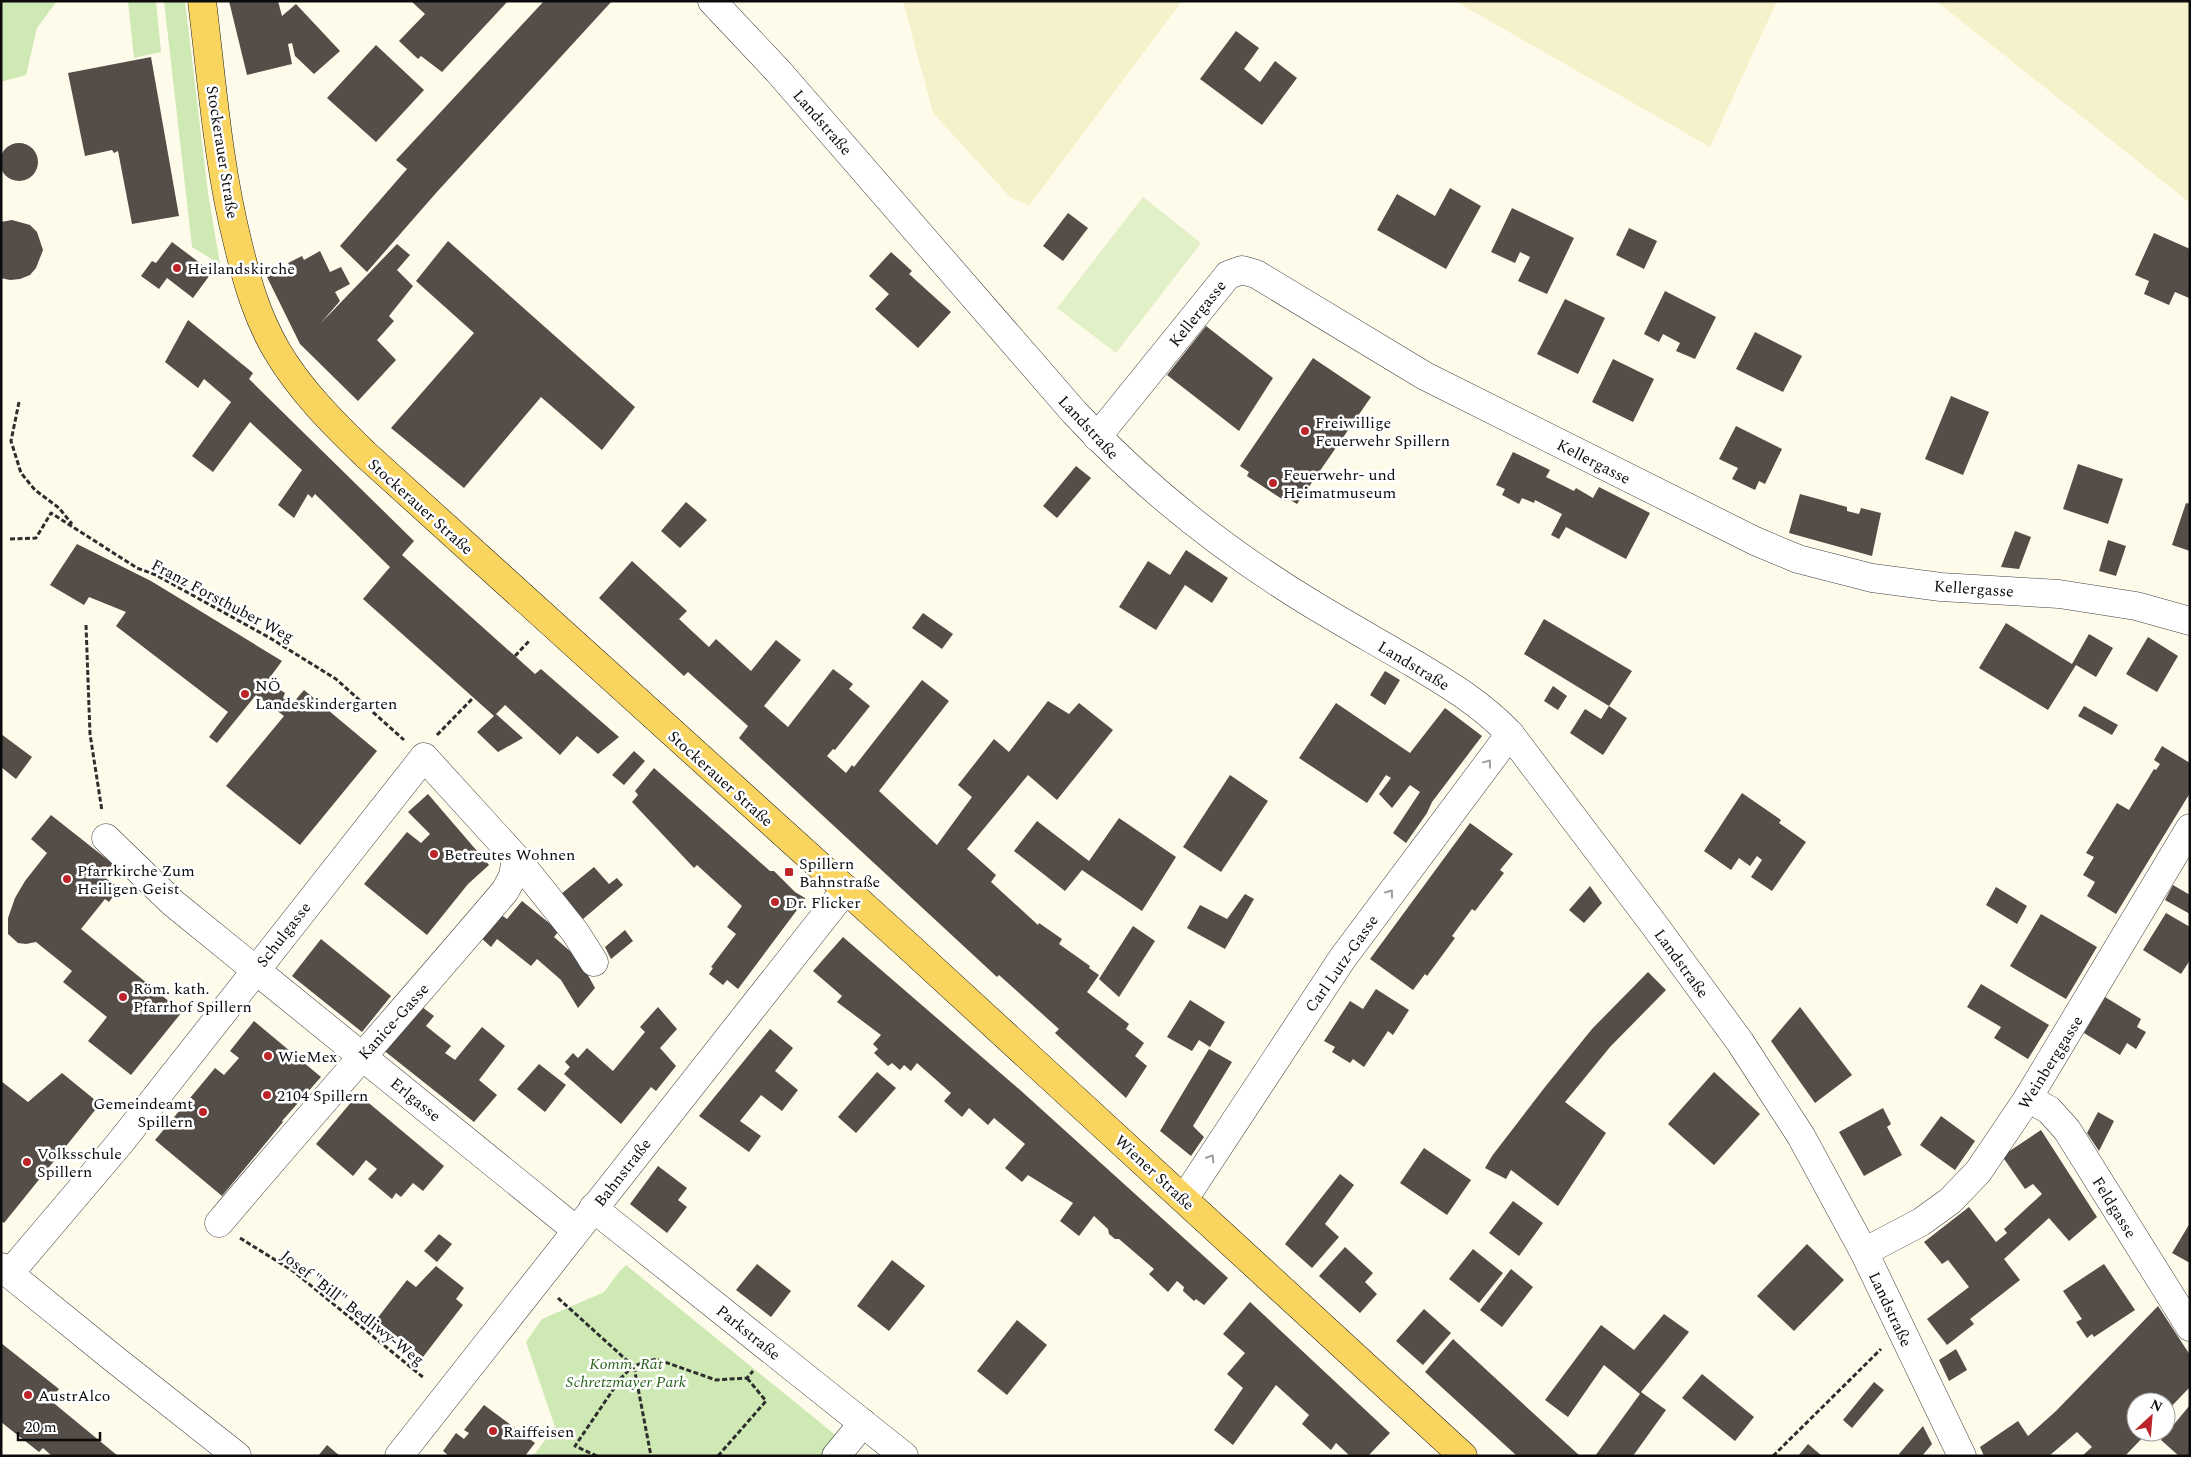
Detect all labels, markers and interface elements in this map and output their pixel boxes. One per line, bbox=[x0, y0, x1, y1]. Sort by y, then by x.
street label: Stockerauer Straße bbox=[200, 84, 244, 221]
street label: Landstraße bbox=[787, 84, 858, 161]
place label: Heilandskirche bbox=[187, 257, 295, 281]
marker: Heilandskirche bbox=[171, 262, 183, 274]
street label: Kellergasse bbox=[1163, 275, 1232, 352]
street label: Landstraße bbox=[1052, 390, 1124, 465]
place label: Freiwillige Feuerwehr Spillern bbox=[1315, 411, 1450, 453]
marker: Freiwillige Feuerwehr Spillern bbox=[1299, 425, 1311, 437]
street label: Kellergasse bbox=[1552, 433, 1635, 491]
street label: Stockerauer Straße bbox=[362, 453, 478, 561]
place label: Feuerwehr- und Heimatmuseum bbox=[1283, 463, 1396, 505]
marker: Feuerwehr- und Heimatmuseum bbox=[1267, 477, 1279, 489]
street label: Franz Forsthuber Weg bbox=[147, 553, 298, 649]
street label: Kellergasse bbox=[1933, 574, 2015, 604]
street label: Landstraße bbox=[1373, 635, 1454, 697]
place label: NÖ Landeskindergarten bbox=[255, 674, 397, 716]
marker: NÖ Landeskindergarten bbox=[239, 688, 251, 700]
street label: Stockerauer Straße bbox=[662, 725, 778, 833]
one-way arrow bbox=[1482, 759, 1491, 769]
place label: Betreutes Wohnen bbox=[444, 843, 575, 867]
marker: Betreutes Wohnen bbox=[428, 848, 440, 860]
place label: Spillern Bahnstraße bbox=[799, 852, 880, 894]
place label: Pfarrkirche Zum Heiligen Geist bbox=[77, 859, 195, 901]
marker: Spillern Bahnstraße bbox=[783, 866, 795, 878]
marker: Pfarrkirche Zum Heiligen Geist bbox=[61, 873, 73, 885]
one-way arrow bbox=[1384, 889, 1393, 899]
place label: Dr. Flicker bbox=[785, 891, 861, 915]
marker: Dr. Flicker bbox=[769, 896, 781, 908]
street label: Schulgasse bbox=[251, 897, 317, 972]
street label: Carl Lutz-Gasse bbox=[1299, 910, 1384, 1017]
street label: Landstraße bbox=[1648, 924, 1715, 1003]
place label: Röm. kath. Pfarrhof Spillern bbox=[133, 977, 252, 1019]
street label: Kanice-Gasse bbox=[353, 978, 435, 1065]
marker: Röm. kath. Pfarrhof Spillern bbox=[117, 991, 129, 1003]
street label: Weinberggasse bbox=[2012, 1011, 2089, 1114]
place label: WieMex bbox=[278, 1045, 337, 1069]
marker: WieMex bbox=[262, 1050, 274, 1062]
street label: Erlgasse bbox=[385, 1072, 446, 1128]
place label: 2104 Spillern bbox=[277, 1084, 368, 1108]
marker: 2104 Spillern bbox=[261, 1089, 273, 1101]
place label: Gemeindeamt Spillern bbox=[93, 1092, 193, 1134]
marker: Gemeindeamt Spillern bbox=[197, 1106, 209, 1118]
street label: Wiener Straße bbox=[1109, 1129, 1200, 1216]
street label: Bahnstraße bbox=[588, 1133, 657, 1212]
place label: Volksschule Spillern bbox=[37, 1142, 122, 1184]
one-way arrow bbox=[1205, 1154, 1214, 1164]
marker: Volksschule Spillern bbox=[21, 1156, 33, 1168]
street label: Feldgasse bbox=[2086, 1172, 2142, 1243]
street label: Josef "Bill" Bedliwy-Weg bbox=[275, 1244, 429, 1372]
street label: Landstraße bbox=[1862, 1268, 1918, 1351]
street label: Parkstraße bbox=[711, 1299, 786, 1366]
park label: Komm. Rat Schretzmayer Park bbox=[566, 1352, 687, 1394]
place label: AustrAlco bbox=[38, 1384, 110, 1408]
marker: AustrAlco bbox=[22, 1389, 34, 1401]
north arrow bbox=[2126, 1392, 2176, 1442]
text: N bbox=[2147, 1394, 2166, 1418]
scale bar bbox=[18, 1410, 100, 1442]
text: 20 m bbox=[25, 1416, 57, 1439]
place label: Raiffeisen bbox=[503, 1420, 574, 1444]
marker: Raiffeisen bbox=[487, 1425, 499, 1437]

